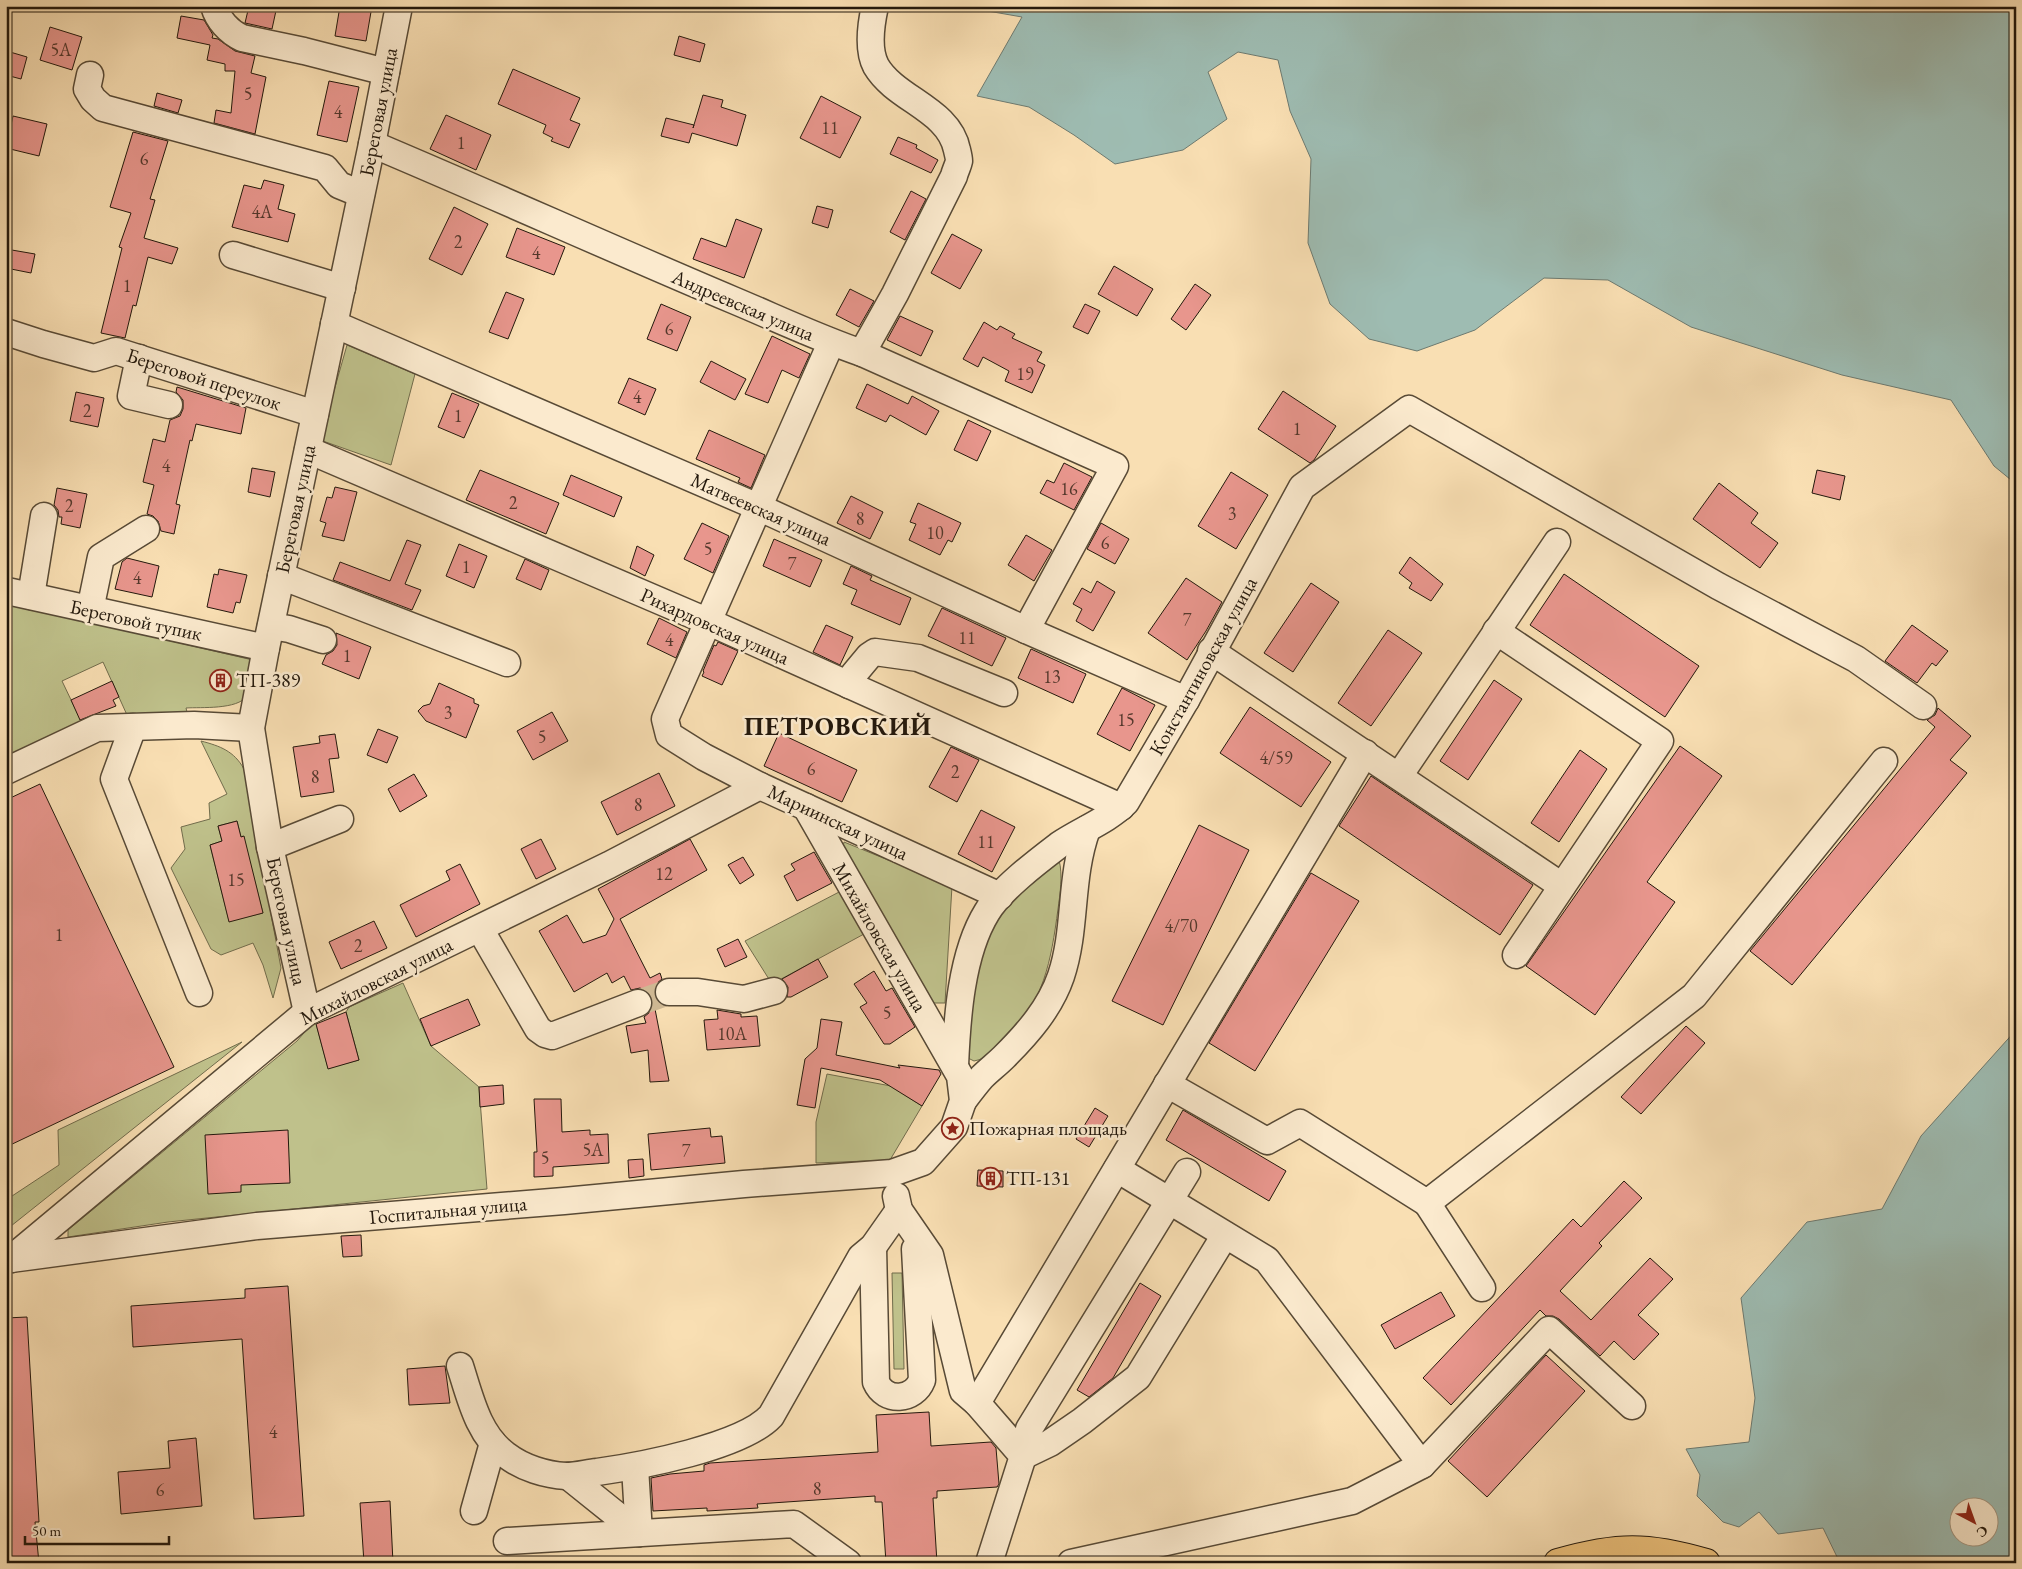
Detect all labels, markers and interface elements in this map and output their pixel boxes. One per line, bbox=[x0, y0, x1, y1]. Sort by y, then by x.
house number: 5А bbox=[50, 38, 72, 61]
street label: Береговая улица bbox=[353, 45, 403, 179]
house number: 5 bbox=[244, 82, 252, 105]
house number: 4 bbox=[334, 100, 343, 123]
house number: 11 bbox=[821, 116, 839, 139]
house number: 1 bbox=[457, 131, 465, 154]
house number: 6 bbox=[140, 147, 149, 170]
house number: 4А bbox=[251, 200, 273, 223]
house number: 2 bbox=[454, 230, 463, 253]
house number: 4 bbox=[532, 241, 541, 264]
street label: Андреевская улица bbox=[667, 263, 818, 347]
house number: 1 bbox=[123, 274, 131, 297]
house number: 6 bbox=[665, 317, 674, 340]
street label: Береговой переулок bbox=[123, 342, 285, 416]
house number: 19 bbox=[1016, 362, 1034, 385]
house number: 4 bbox=[633, 385, 642, 408]
house number: 2 bbox=[83, 399, 92, 422]
house number: 1 bbox=[454, 404, 462, 427]
house number: 1 bbox=[1293, 417, 1301, 440]
street label: Береговая улица bbox=[269, 442, 321, 576]
house number: 4 bbox=[162, 454, 171, 477]
street label: Матвеевская улица bbox=[687, 466, 835, 552]
house number: 16 bbox=[1060, 477, 1078, 500]
house number: 2 bbox=[509, 491, 518, 514]
house number: 2 bbox=[65, 494, 74, 517]
house number: 3 bbox=[1228, 502, 1236, 525]
house number: 8 bbox=[856, 507, 864, 530]
house number: 10 bbox=[926, 521, 944, 544]
house number: 6 bbox=[1101, 531, 1110, 554]
house number: 5 bbox=[704, 537, 712, 560]
house number: 7 bbox=[788, 552, 797, 575]
house number: 1 bbox=[462, 555, 470, 578]
house number: 4 bbox=[133, 566, 142, 589]
street label: Константиновская улица bbox=[1143, 572, 1263, 760]
street label: Рихардовская улица bbox=[637, 582, 793, 670]
street label: Береговой тупик bbox=[67, 593, 205, 647]
house number: 7 bbox=[1183, 608, 1192, 631]
house number: 11 bbox=[958, 626, 976, 649]
house number: 4 bbox=[665, 628, 674, 651]
house number: 1 bbox=[343, 644, 351, 667]
house number: 13 bbox=[1043, 665, 1061, 688]
place label: ТП-389 bbox=[236, 667, 301, 693]
building icon: ТП-389 bbox=[208, 668, 232, 692]
house number: 3 bbox=[444, 701, 452, 724]
house number: 15 bbox=[1117, 708, 1135, 731]
district label: ПЕТРОВСКИЙ bbox=[744, 710, 932, 742]
house number: 5 bbox=[538, 725, 546, 748]
house number: 4/59 bbox=[1259, 746, 1293, 769]
house number: 6 bbox=[807, 757, 816, 780]
house number: 2 bbox=[951, 760, 960, 783]
house number: 8 bbox=[311, 765, 319, 788]
street label: Мариинская улица bbox=[764, 778, 912, 866]
house number: 8 bbox=[634, 793, 642, 816]
house number: 11 bbox=[977, 830, 995, 853]
street label: Береговая улица bbox=[261, 854, 313, 988]
street label: Михайловская улица bbox=[827, 858, 933, 1016]
house number: 12 bbox=[655, 862, 673, 885]
house number: 15 bbox=[227, 868, 245, 891]
house number: 4/70 bbox=[1164, 914, 1198, 937]
house number: 1 bbox=[55, 923, 63, 946]
street label: Михайловская улица bbox=[295, 931, 457, 1031]
house number: 2 bbox=[354, 934, 363, 957]
house number: 5 bbox=[883, 1001, 891, 1024]
house number: 10А bbox=[717, 1022, 747, 1045]
place label: Пожарная площадь bbox=[969, 1115, 1127, 1141]
place icon: Пожарная площадь bbox=[941, 1116, 965, 1140]
house number: 5А bbox=[582, 1138, 604, 1161]
house number: 7 bbox=[682, 1139, 691, 1162]
house number: 5 bbox=[541, 1146, 549, 1169]
place label: ТП-131 bbox=[1006, 1165, 1070, 1191]
building icon: ТП-131 bbox=[978, 1166, 1002, 1190]
street label: Госпитальная улица bbox=[368, 1190, 528, 1230]
house number: 4 bbox=[269, 1420, 278, 1443]
house number: 8 bbox=[813, 1477, 821, 1500]
house number: 6 bbox=[156, 1478, 165, 1501]
north arrow bbox=[1950, 1496, 2000, 1546]
scale bar bbox=[25, 1514, 169, 1546]
text: 50 m bbox=[32, 1521, 61, 1540]
text: С bbox=[1973, 1522, 1992, 1542]

